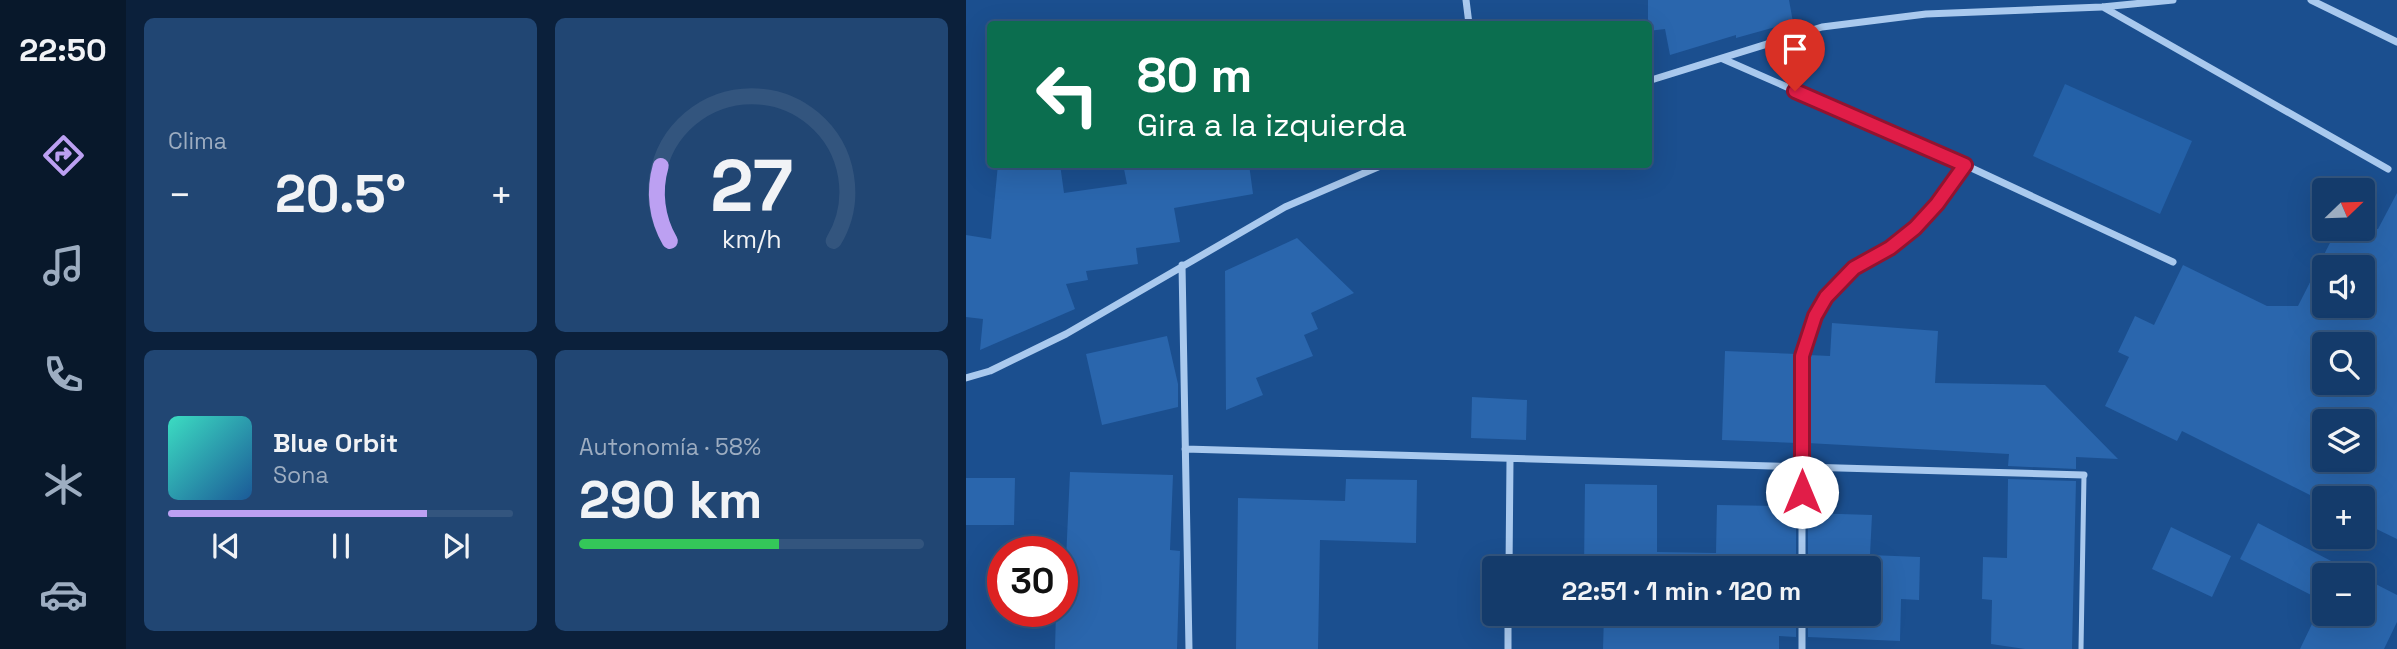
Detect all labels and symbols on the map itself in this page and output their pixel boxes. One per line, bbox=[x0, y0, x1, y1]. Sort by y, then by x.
pin bbox=[1765, 19, 1825, 91]
north arrow bbox=[2312, 178, 2375, 242]
position arrow bbox=[1765, 455, 1839, 529]
speed limit sign: 30 bbox=[987, 536, 1078, 627]

